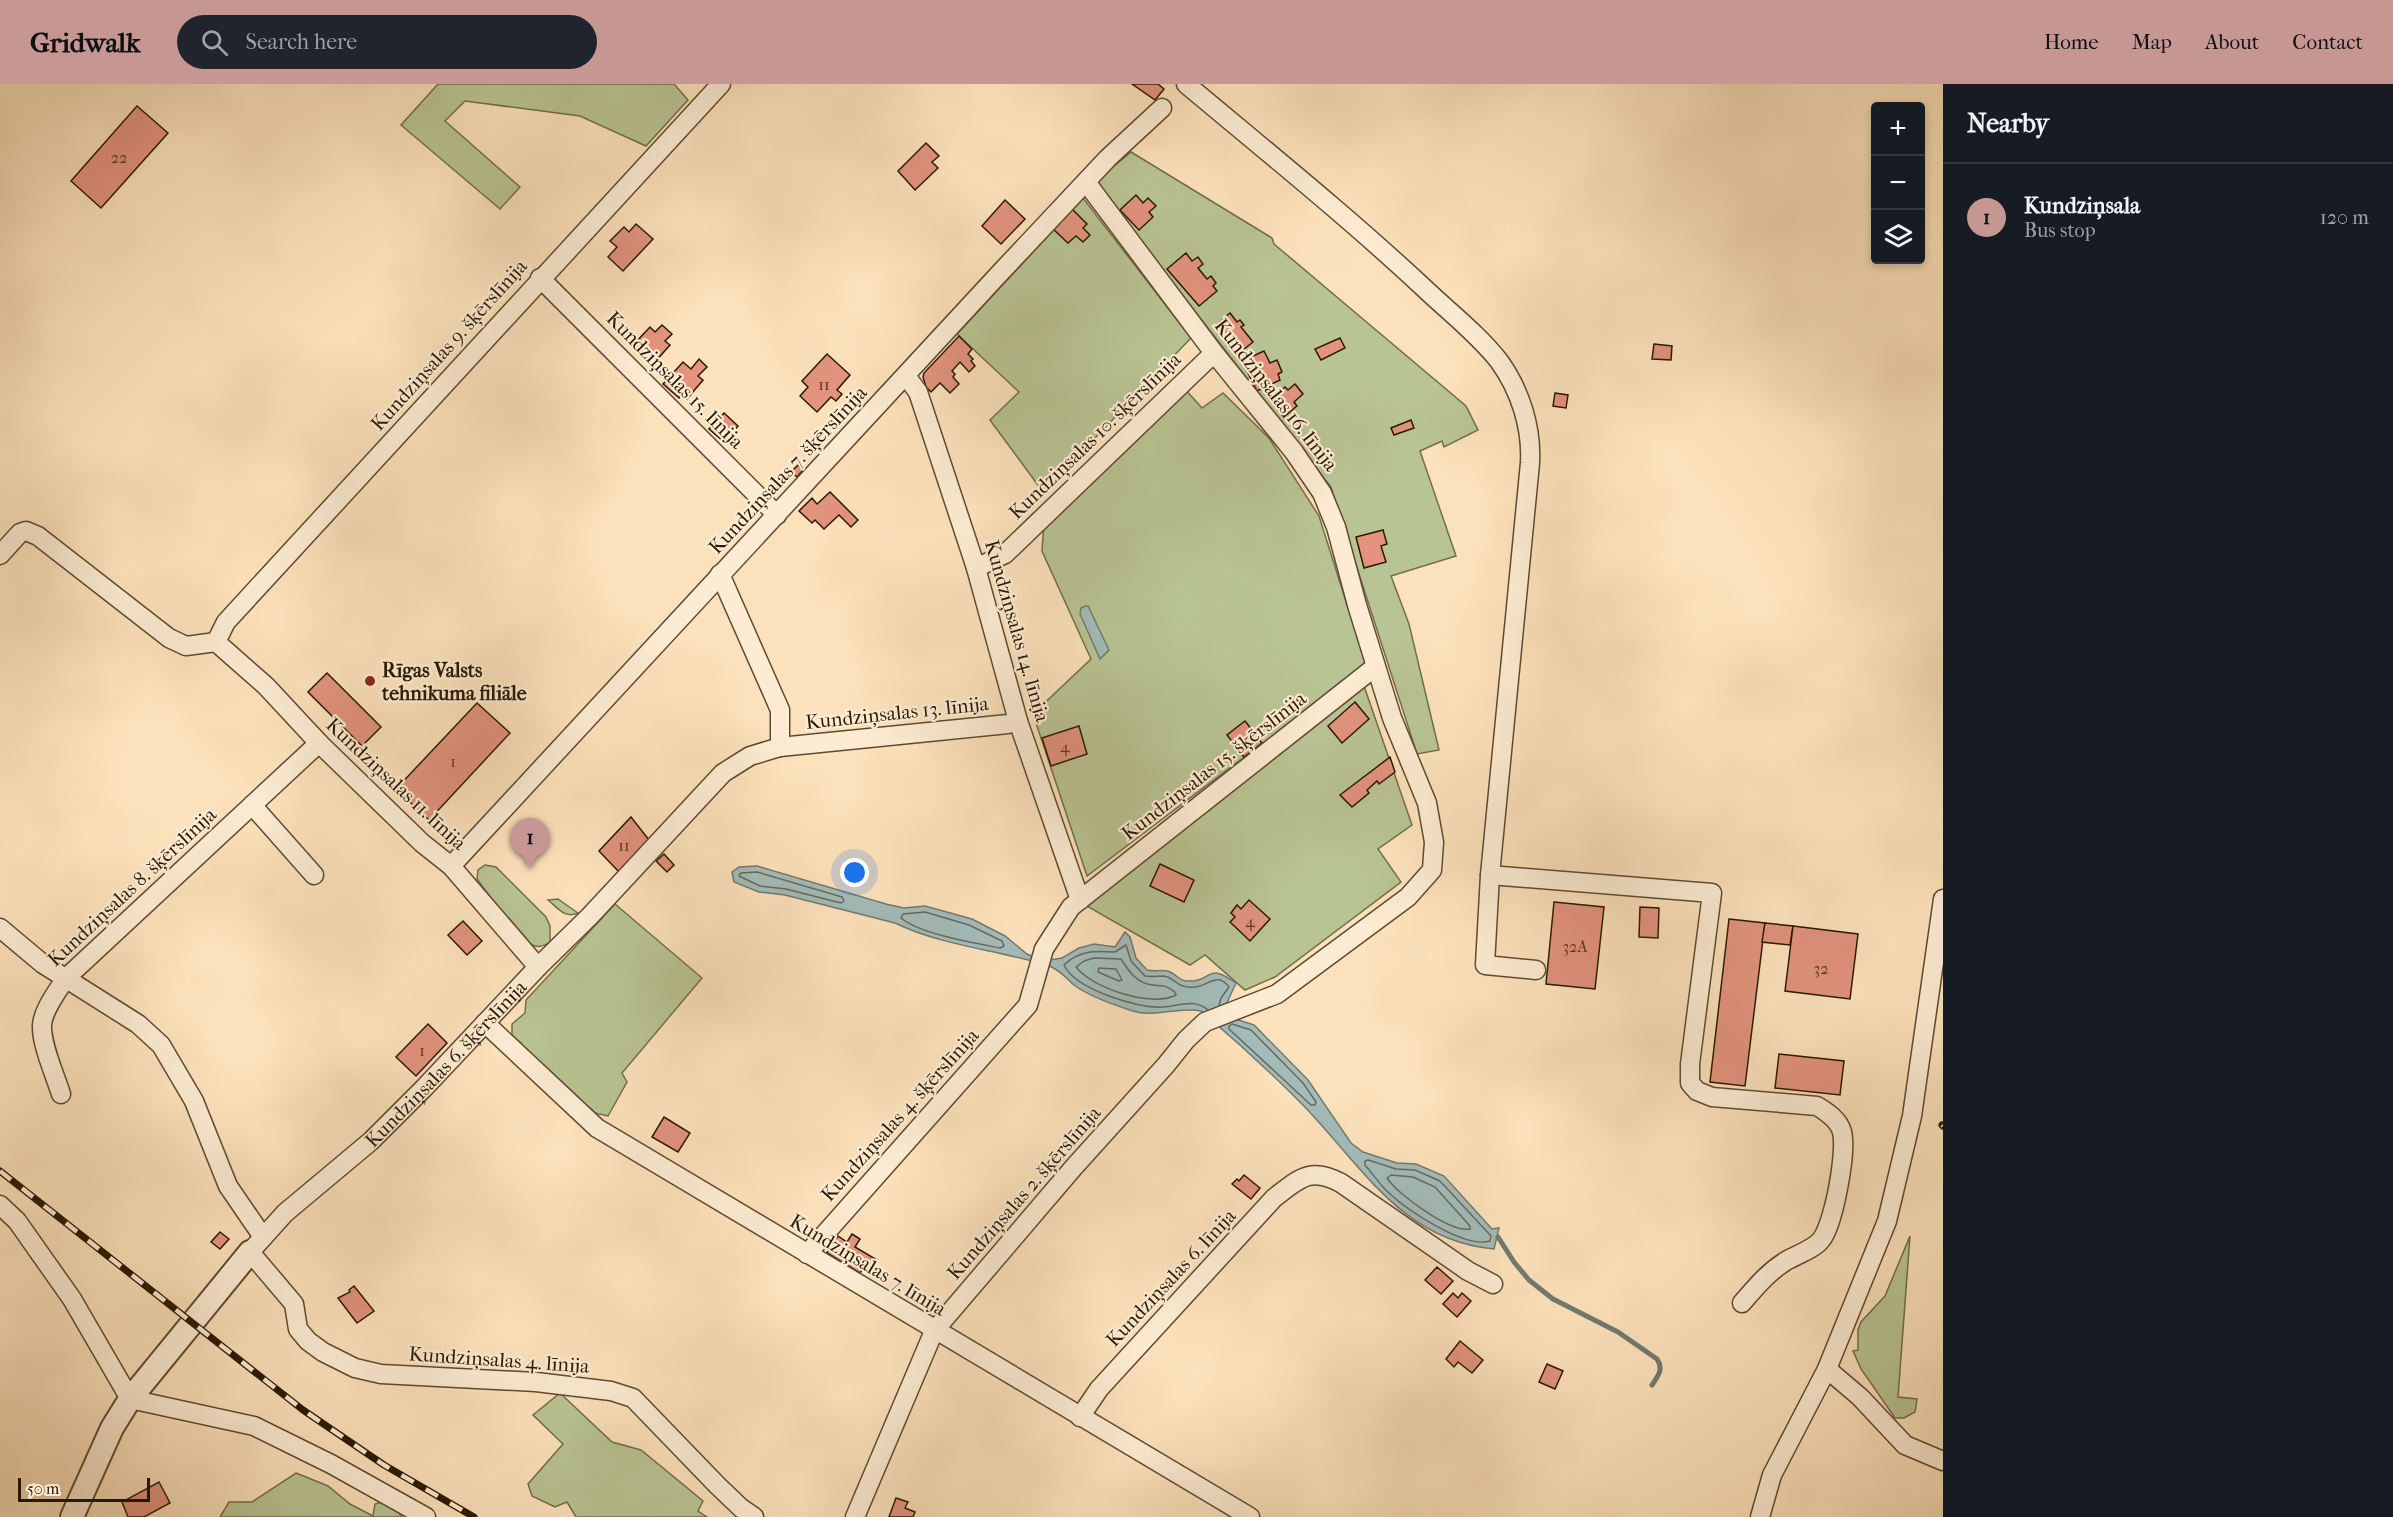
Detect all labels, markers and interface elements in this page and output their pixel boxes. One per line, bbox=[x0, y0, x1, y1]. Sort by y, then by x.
search box bbox=[177, 15, 597, 69]
text: Gridwalk bbox=[30, 26, 141, 59]
icon: search bbox=[198, 26, 231, 59]
text: Search here bbox=[246, 29, 357, 55]
text: Home bbox=[2044, 30, 2099, 54]
text: Map bbox=[2132, 30, 2172, 54]
text: About bbox=[2205, 30, 2259, 54]
text: Contact bbox=[2292, 30, 2363, 54]
map controls bbox=[1871, 102, 1925, 264]
button: + bbox=[1871, 102, 1925, 156]
text: Nearby bbox=[1967, 108, 2049, 139]
house number: 22 bbox=[111, 148, 127, 167]
button: − bbox=[1871, 156, 1925, 210]
text: Kundziņsala bbox=[2024, 193, 2140, 219]
text: 1 bbox=[1983, 206, 1990, 229]
text: 120 m bbox=[2320, 206, 2369, 229]
button: layers bbox=[1871, 210, 1925, 264]
text: Bus stop bbox=[2024, 219, 2096, 242]
street label: Kundziņsalas 9. šķērslīnija bbox=[366, 254, 533, 436]
street label: Kundziņsalas 15. līnija bbox=[601, 307, 749, 455]
street label: Kundziņsalas 16. līnija bbox=[1209, 314, 1343, 477]
street label: Kundziņsalas 10. šķērslīnija bbox=[1004, 347, 1187, 525]
house number: 11 bbox=[818, 375, 830, 394]
street label: Kundziņsalas 7. šķērslīnija bbox=[704, 381, 873, 559]
street label: Kundziņsalas 14. līnija bbox=[979, 537, 1054, 726]
place label: Rīgas Valsts tehnikuma filiāle bbox=[381, 659, 527, 705]
marker: Rīgas Valsts tehnikuma filiāle bbox=[363, 674, 377, 688]
street label: Kundziņsalas 15. šķērslīnija bbox=[1117, 686, 1312, 846]
street label: Kundziņsalas 13. līnija bbox=[804, 692, 991, 735]
street label: Kundziņsalas 11. līnija bbox=[321, 713, 471, 856]
house number: 4 bbox=[1060, 737, 1070, 756]
house number: 1 bbox=[450, 752, 456, 771]
street label: Kundziņsalas 8. šķērslīnija bbox=[43, 802, 222, 972]
pin: 1 bbox=[510, 818, 550, 868]
house number: 11 bbox=[618, 836, 630, 855]
your location bbox=[840, 858, 869, 887]
house number: 4 bbox=[1245, 912, 1255, 931]
house number: 32A bbox=[1562, 937, 1588, 956]
house number: 32 bbox=[1814, 959, 1828, 978]
street label: Kundziņsalas 6. šķērslīnija bbox=[360, 975, 532, 1152]
street label: Kundziņsalas 4. šķērslīnija bbox=[816, 1023, 985, 1207]
house number: 1 bbox=[419, 1041, 425, 1060]
street label: Kundziņsalas 2. šķērslīnija bbox=[942, 1101, 1107, 1285]
street label: Kundziņsalas 6. līnija bbox=[1101, 1204, 1242, 1352]
street label: Kundziņsalas 7. līnija bbox=[785, 1209, 951, 1322]
street label: Kundziņsalas 4. līnija bbox=[408, 1342, 591, 1379]
scale bar bbox=[18, 1475, 150, 1502]
text: 50 m bbox=[27, 1479, 59, 1498]

